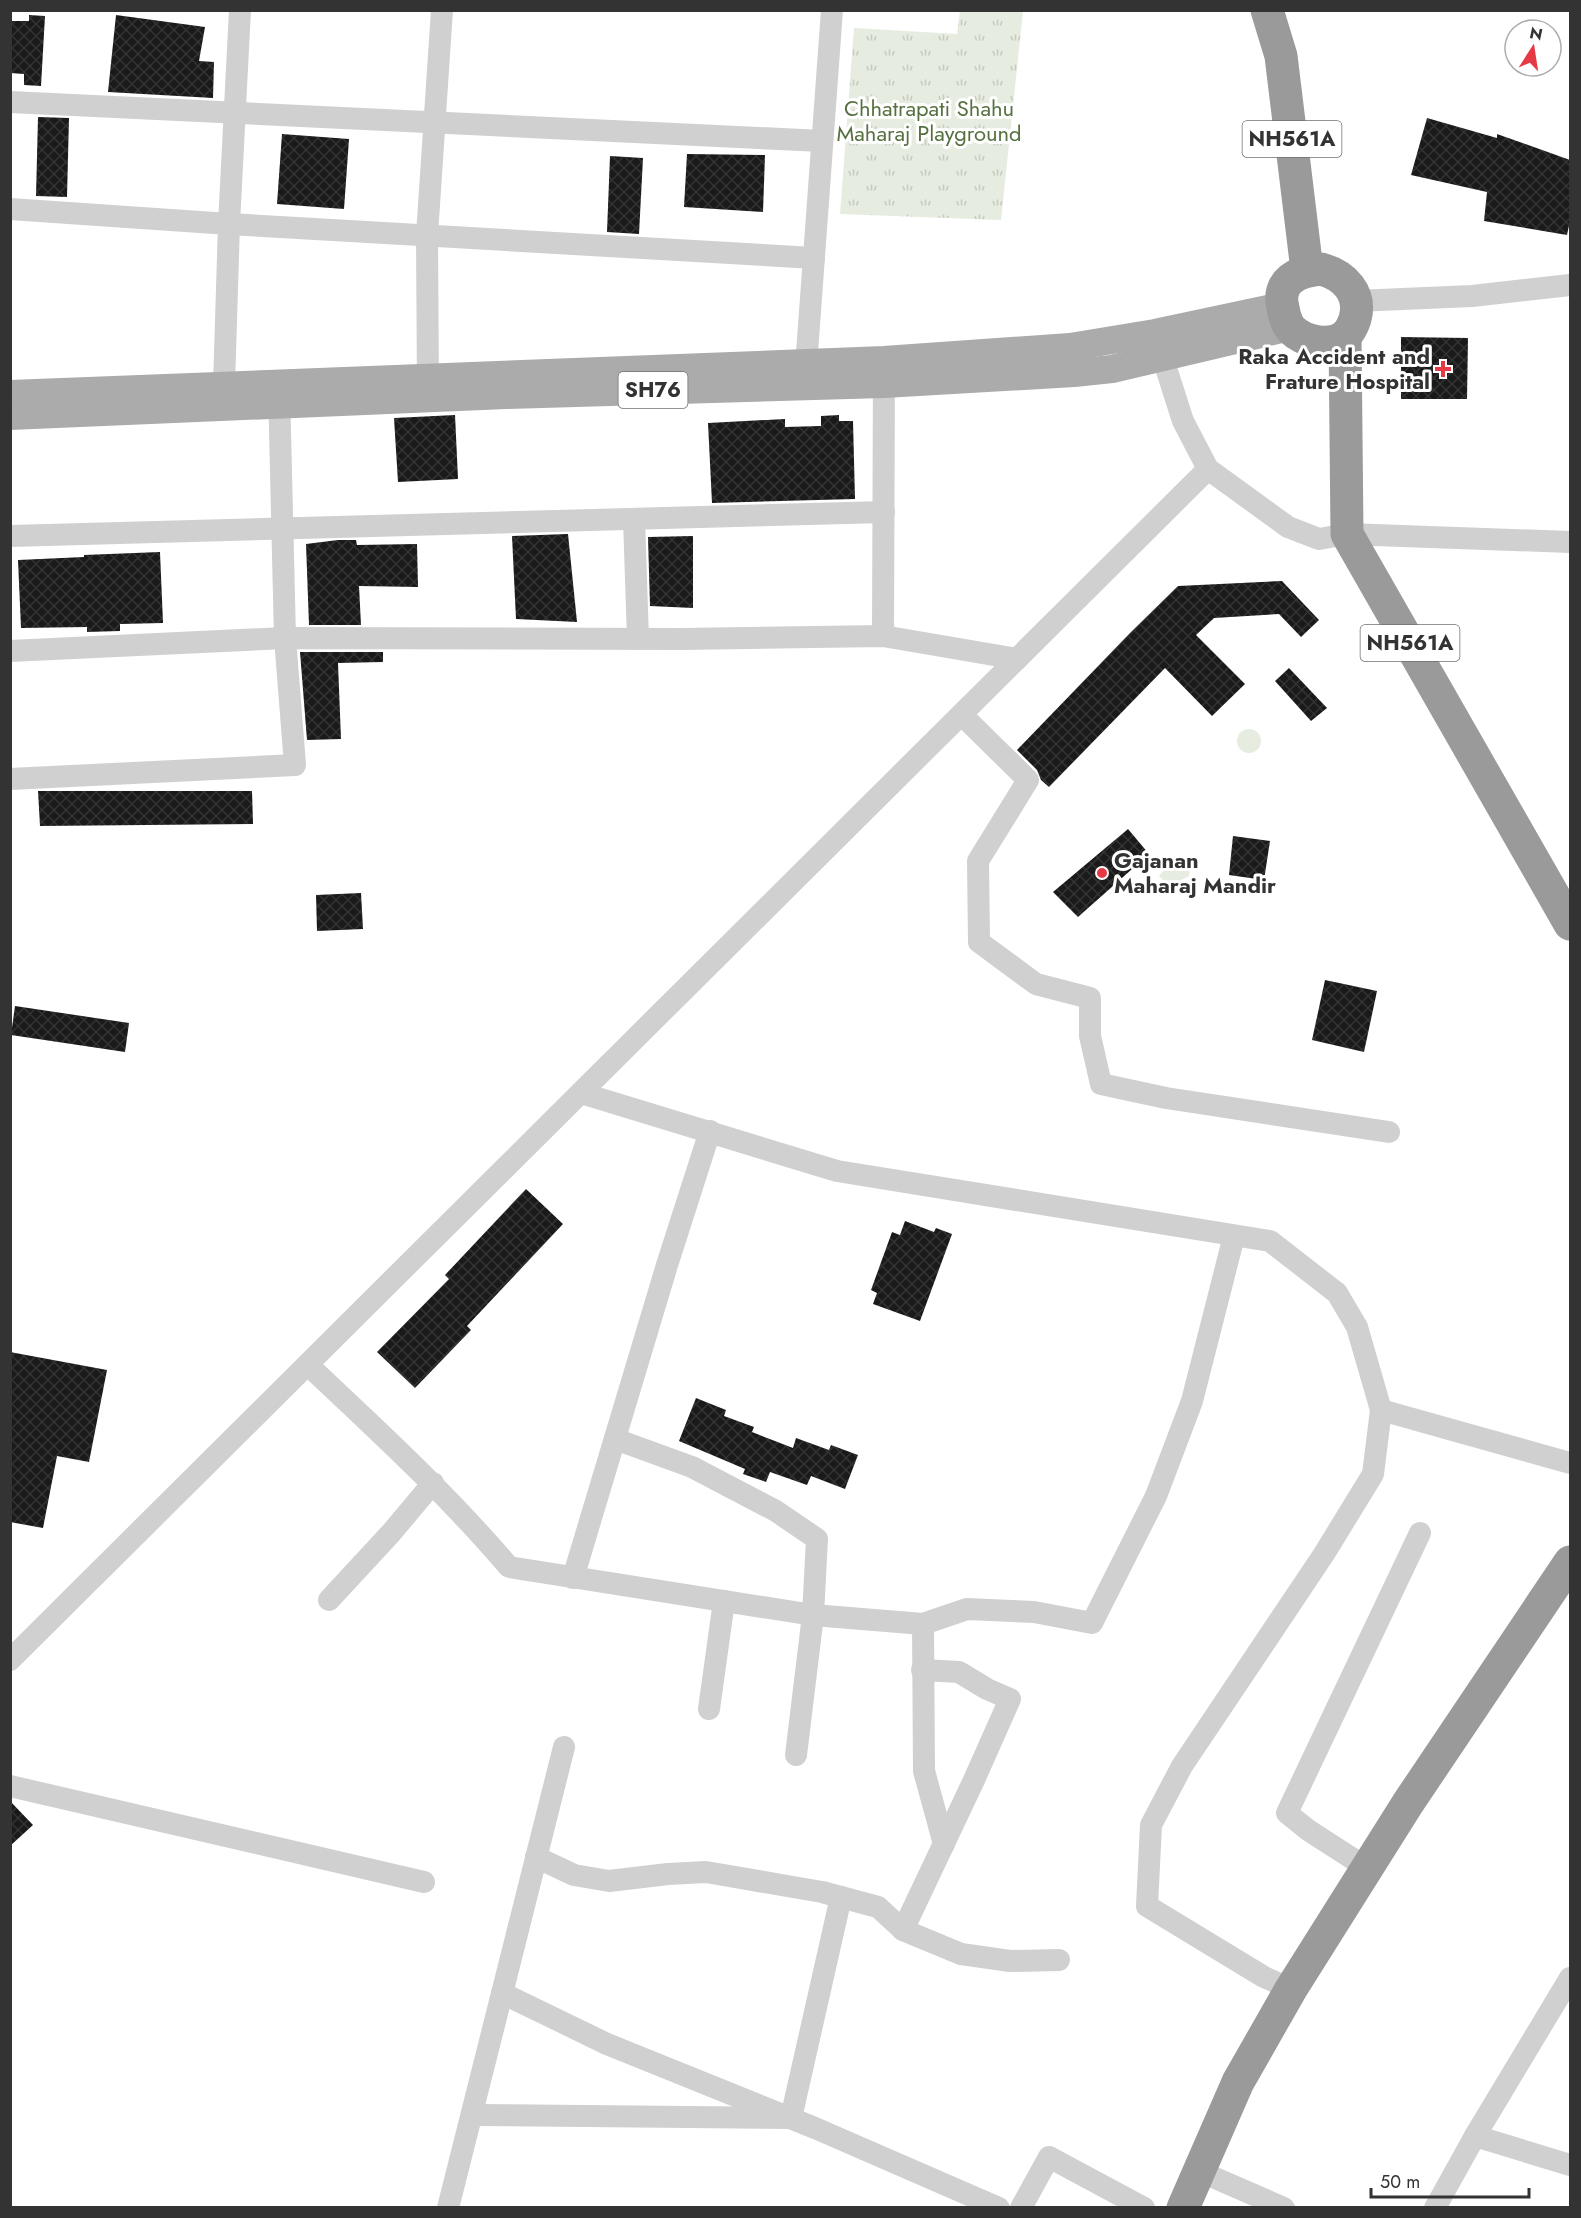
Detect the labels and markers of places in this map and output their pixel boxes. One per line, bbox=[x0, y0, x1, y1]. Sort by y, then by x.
place label: Raka Accident and Frature Hospital bbox=[1238, 340, 1430, 397]
marker: Raka Accident and Frature Hospital bbox=[1434, 360, 1452, 378]
place label: Gajanan Maharaj Mandir bbox=[1114, 844, 1276, 901]
marker: Gajanan Maharaj Mandir bbox=[1095, 866, 1109, 880]

